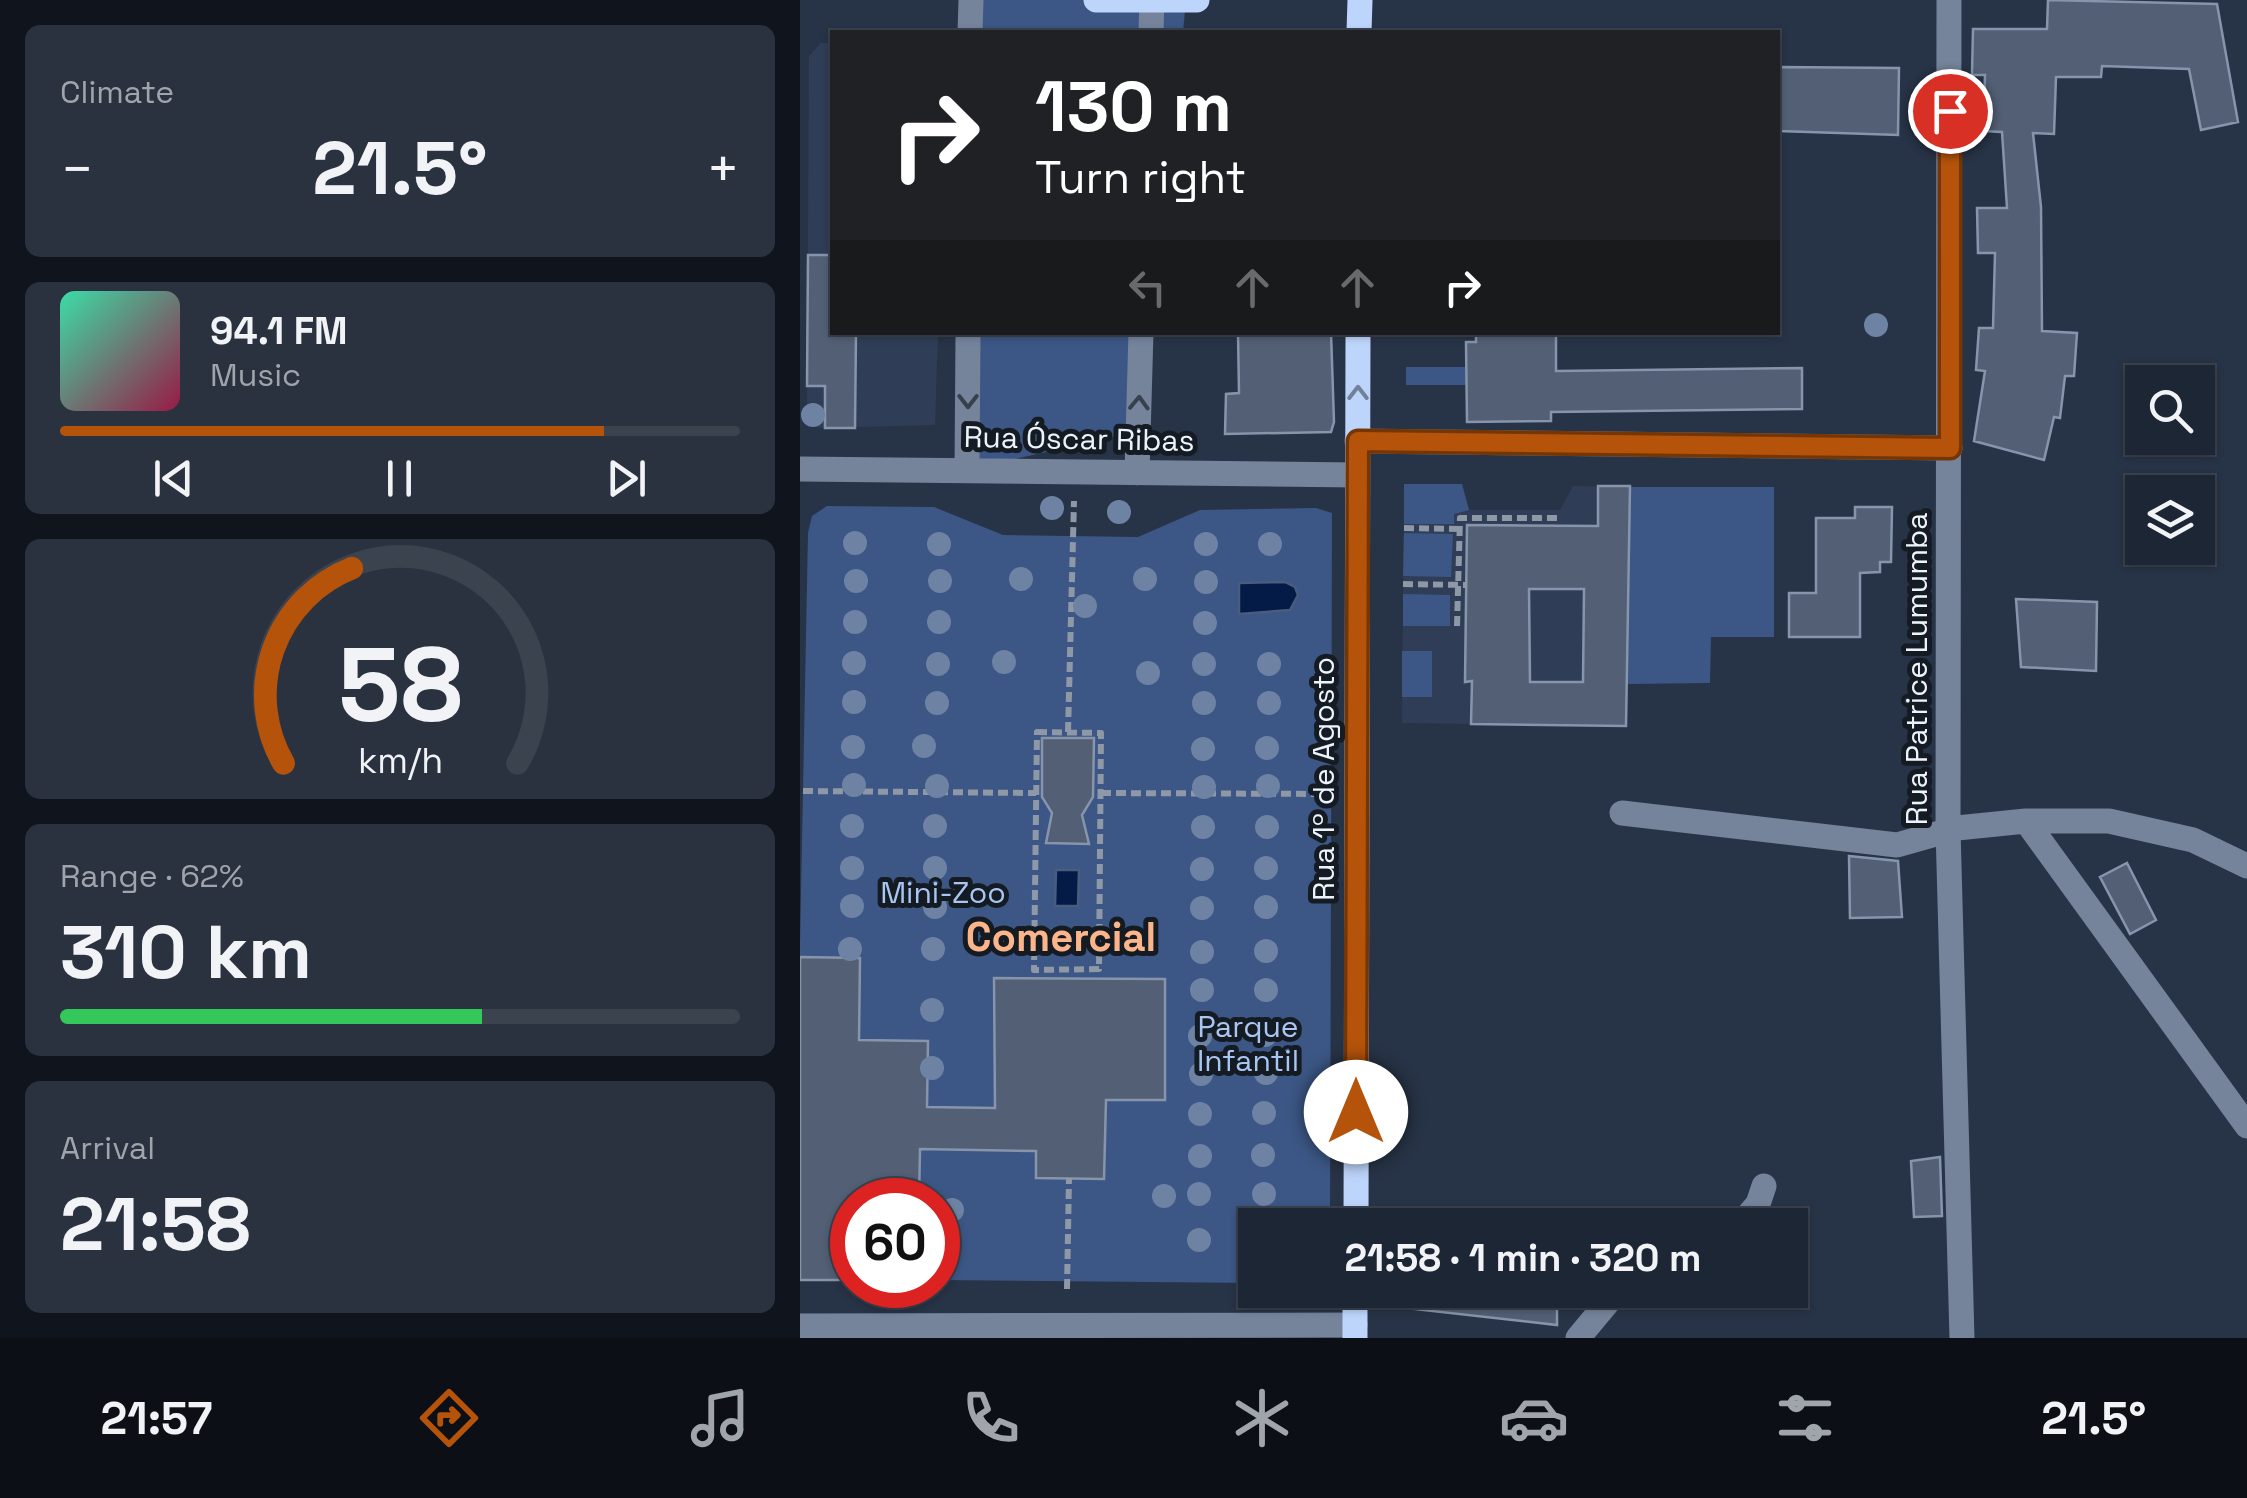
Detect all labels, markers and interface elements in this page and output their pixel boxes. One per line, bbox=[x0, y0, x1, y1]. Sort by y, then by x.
text: 130 m bbox=[1035, 62, 1232, 151]
pin bbox=[1908, 69, 1993, 154]
icon: right bbox=[870, 70, 1000, 200]
text: Climate bbox=[60, 72, 174, 112]
icon: arrive bbox=[1923, 84, 1978, 139]
text: 21.5° bbox=[312, 120, 488, 216]
text: − bbox=[60, 134, 94, 204]
text: + bbox=[706, 134, 740, 204]
text: Turn right bbox=[1035, 149, 1246, 206]
icon: left bbox=[1120, 260, 1175, 315]
icon: ahead bbox=[1225, 260, 1280, 315]
icon: ahead bbox=[1330, 260, 1385, 315]
icon: right bbox=[1435, 260, 1490, 315]
text: 94.1 FM bbox=[210, 307, 348, 355]
text: Music bbox=[210, 355, 301, 395]
map controls bbox=[2125, 365, 2215, 565]
button: search bbox=[2125, 365, 2215, 455]
one-way arrow bbox=[1347, 384, 1369, 400]
one-way arrow bbox=[957, 394, 979, 410]
one-way arrow bbox=[1128, 394, 1149, 410]
street label: Rua Óscar Ribas bbox=[963, 417, 1195, 460]
icon: previous bbox=[146, 451, 201, 506]
icon: pause bbox=[372, 451, 427, 506]
icon: next bbox=[599, 451, 654, 506]
button: layers bbox=[2125, 475, 2215, 565]
street label: Rua Patrice Lumumba bbox=[1897, 512, 1936, 826]
text: 58 bbox=[338, 619, 462, 751]
street label: Rua 1º de Agosto bbox=[1304, 657, 1343, 901]
text: km/h bbox=[357, 738, 443, 783]
text: Range · 62% bbox=[60, 856, 244, 896]
park label: Mini-Zoo bbox=[880, 873, 1006, 912]
text: 310 km bbox=[60, 904, 312, 1000]
district label: Comercial bbox=[966, 912, 1156, 963]
park label: Parque Infantil bbox=[1197, 1007, 1299, 1080]
position arrow bbox=[1304, 1060, 1408, 1164]
text: Arrival bbox=[60, 1128, 155, 1168]
text: 21:58 bbox=[60, 1176, 251, 1272]
speed limit sign: 60 bbox=[830, 1178, 960, 1308]
text: 21:58 · 1 min · 320 m bbox=[1344, 1234, 1702, 1282]
icon: directions bbox=[414, 1383, 484, 1453]
icon: music bbox=[685, 1383, 755, 1453]
icon: phone bbox=[956, 1383, 1026, 1453]
icon: climate bbox=[1227, 1383, 1297, 1453]
icon: car bbox=[1499, 1383, 1569, 1453]
icon: filters bbox=[1770, 1383, 1840, 1453]
text: 21:57 bbox=[101, 1390, 212, 1447]
text: 21.5° bbox=[2041, 1390, 2146, 1447]

